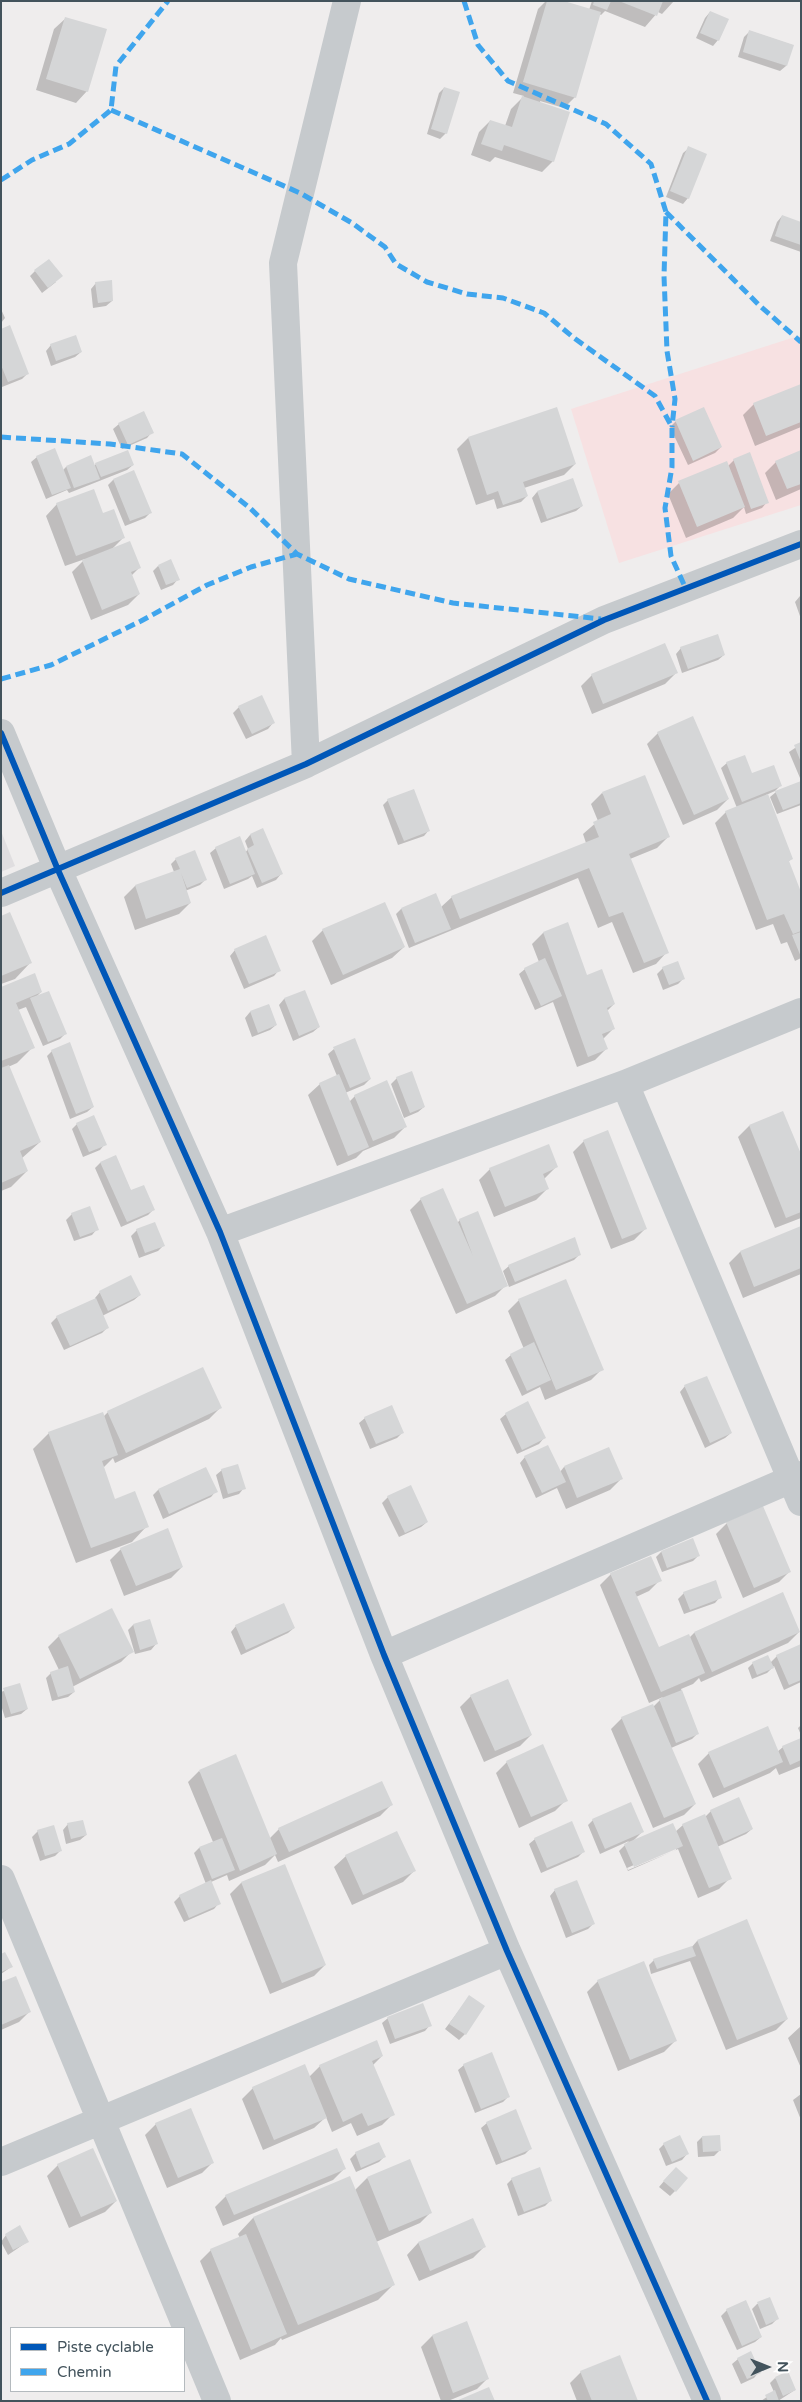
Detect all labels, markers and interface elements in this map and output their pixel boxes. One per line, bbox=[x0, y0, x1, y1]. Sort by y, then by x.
legend bbox=[10, 2327, 185, 2392]
text: Piste cyclable bbox=[57, 2338, 154, 2356]
north arrow bbox=[742, 2342, 792, 2392]
text: N bbox=[774, 2361, 791, 2373]
text: Chemin bbox=[57, 2363, 112, 2381]

